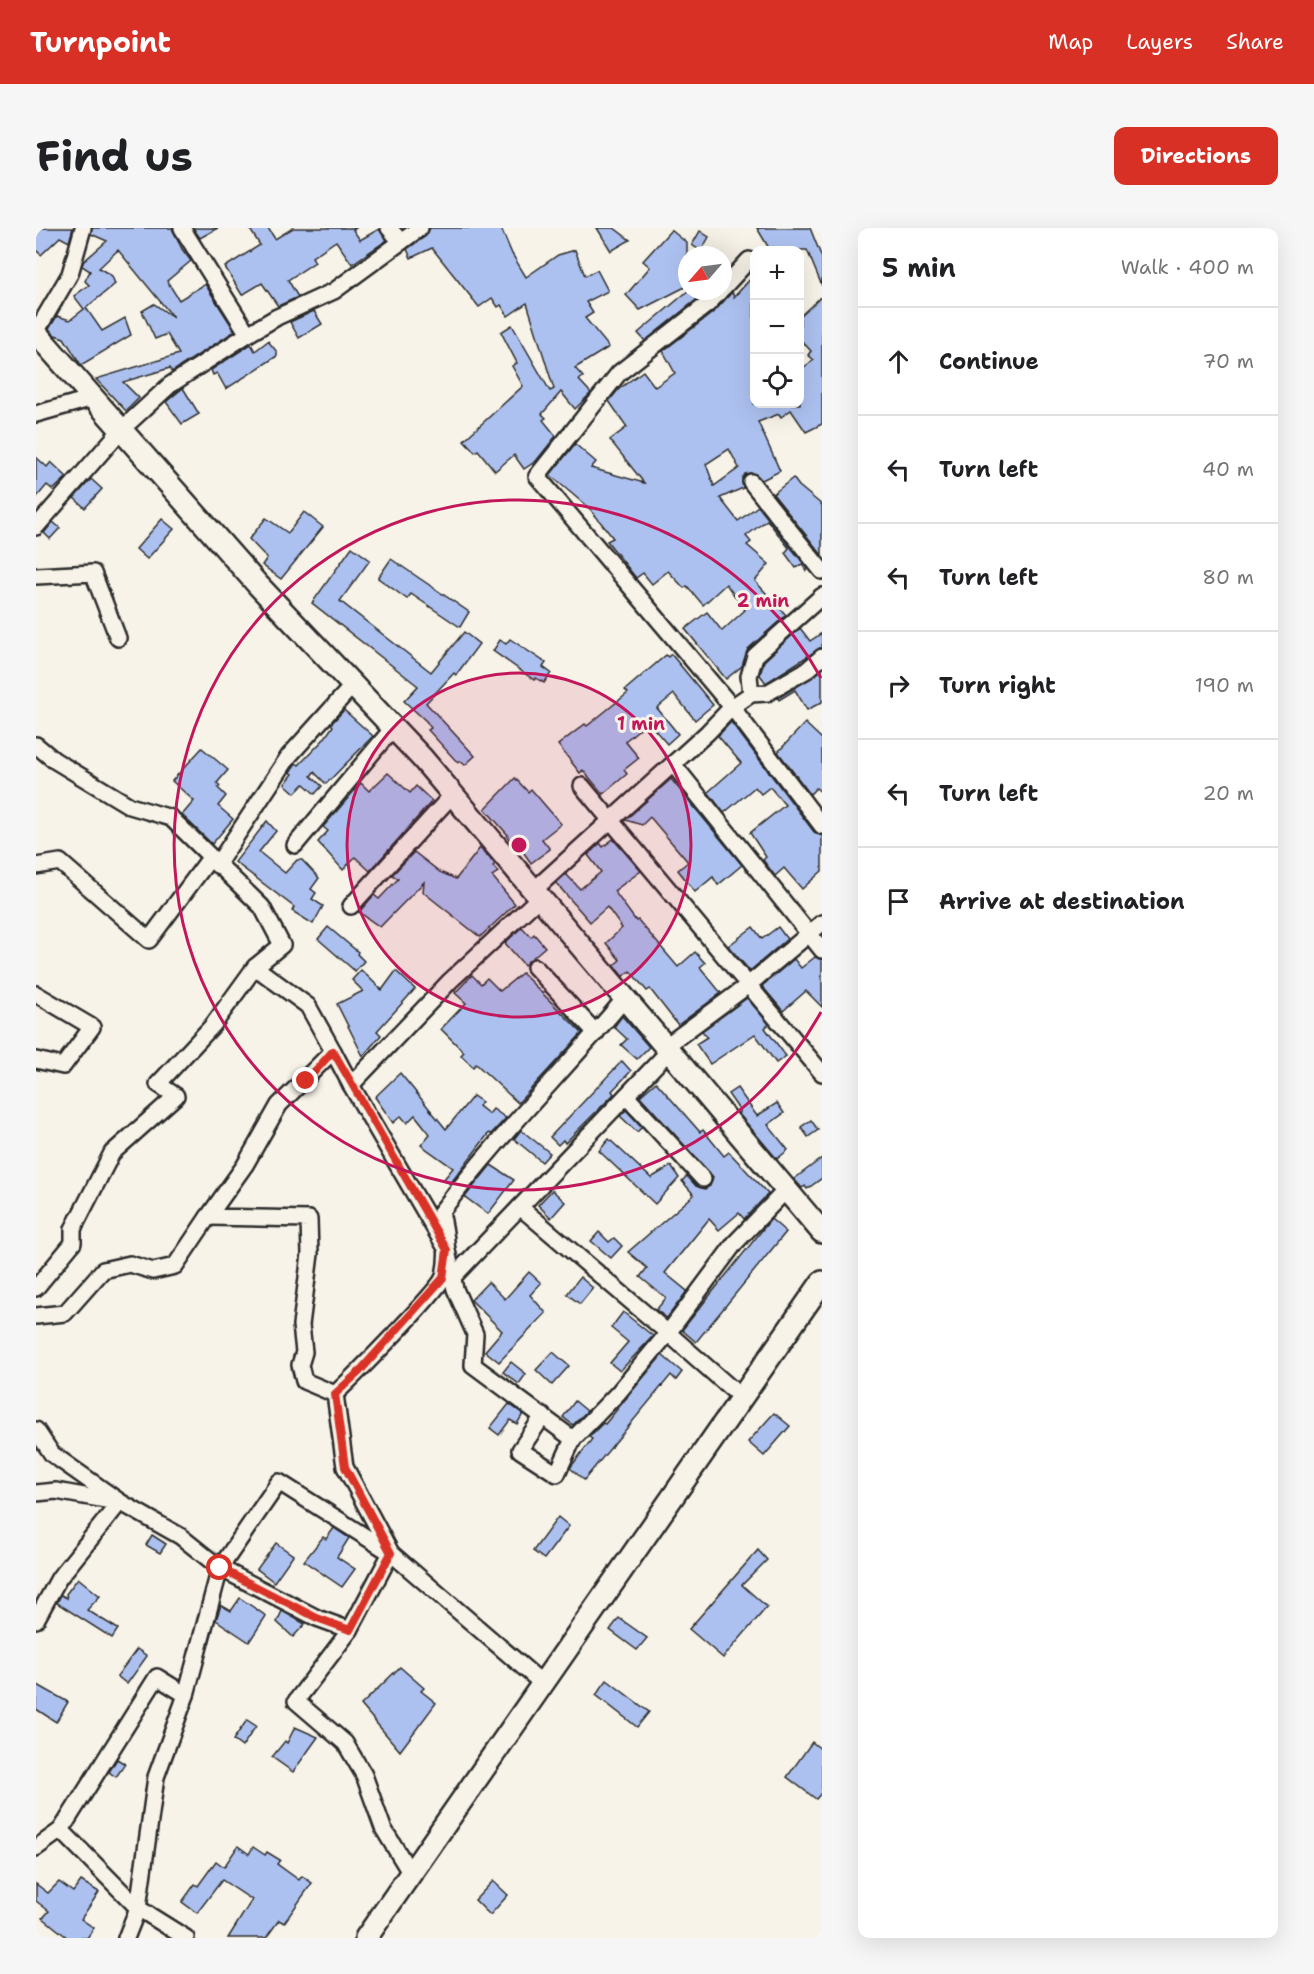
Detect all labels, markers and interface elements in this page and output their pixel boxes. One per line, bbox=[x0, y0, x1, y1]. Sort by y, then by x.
text: Turnpoint bbox=[30, 23, 171, 61]
text: Map bbox=[1048, 28, 1093, 56]
text: Layers bbox=[1126, 28, 1193, 56]
text: Share bbox=[1226, 28, 1284, 56]
button: Directions bbox=[1114, 127, 1278, 185]
text: Find us bbox=[36, 128, 193, 184]
north arrow bbox=[678, 246, 732, 300]
map controls bbox=[750, 246, 804, 408]
button: + bbox=[750, 246, 804, 300]
text: 5 min bbox=[882, 250, 956, 285]
text: Walk · 400 m bbox=[1121, 254, 1254, 280]
button: − bbox=[750, 300, 804, 354]
icon: ahead bbox=[882, 345, 915, 378]
text: Continue bbox=[939, 347, 1039, 376]
text: 70 m bbox=[1202, 348, 1254, 374]
button: locate bbox=[750, 354, 804, 408]
icon: left bbox=[882, 453, 915, 486]
text: Turn left bbox=[939, 455, 1038, 484]
text: 40 m bbox=[1202, 456, 1254, 482]
icon: left bbox=[882, 561, 915, 594]
text: Turn left bbox=[939, 563, 1038, 592]
text: 80 m bbox=[1202, 564, 1254, 590]
text: 2 min bbox=[737, 589, 789, 613]
icon: right bbox=[882, 669, 915, 702]
text: Turn right bbox=[939, 671, 1056, 700]
text: 190 m bbox=[1195, 672, 1254, 698]
text: 1 min bbox=[617, 712, 665, 736]
icon: left bbox=[882, 777, 915, 810]
text: Turn left bbox=[939, 779, 1038, 808]
text: 20 m bbox=[1203, 780, 1254, 806]
centre of rings bbox=[509, 835, 529, 855]
icon: arrive bbox=[882, 885, 915, 918]
text: Arrive at destination bbox=[939, 887, 1185, 916]
route end bbox=[292, 1067, 318, 1093]
route start bbox=[206, 1554, 232, 1580]

